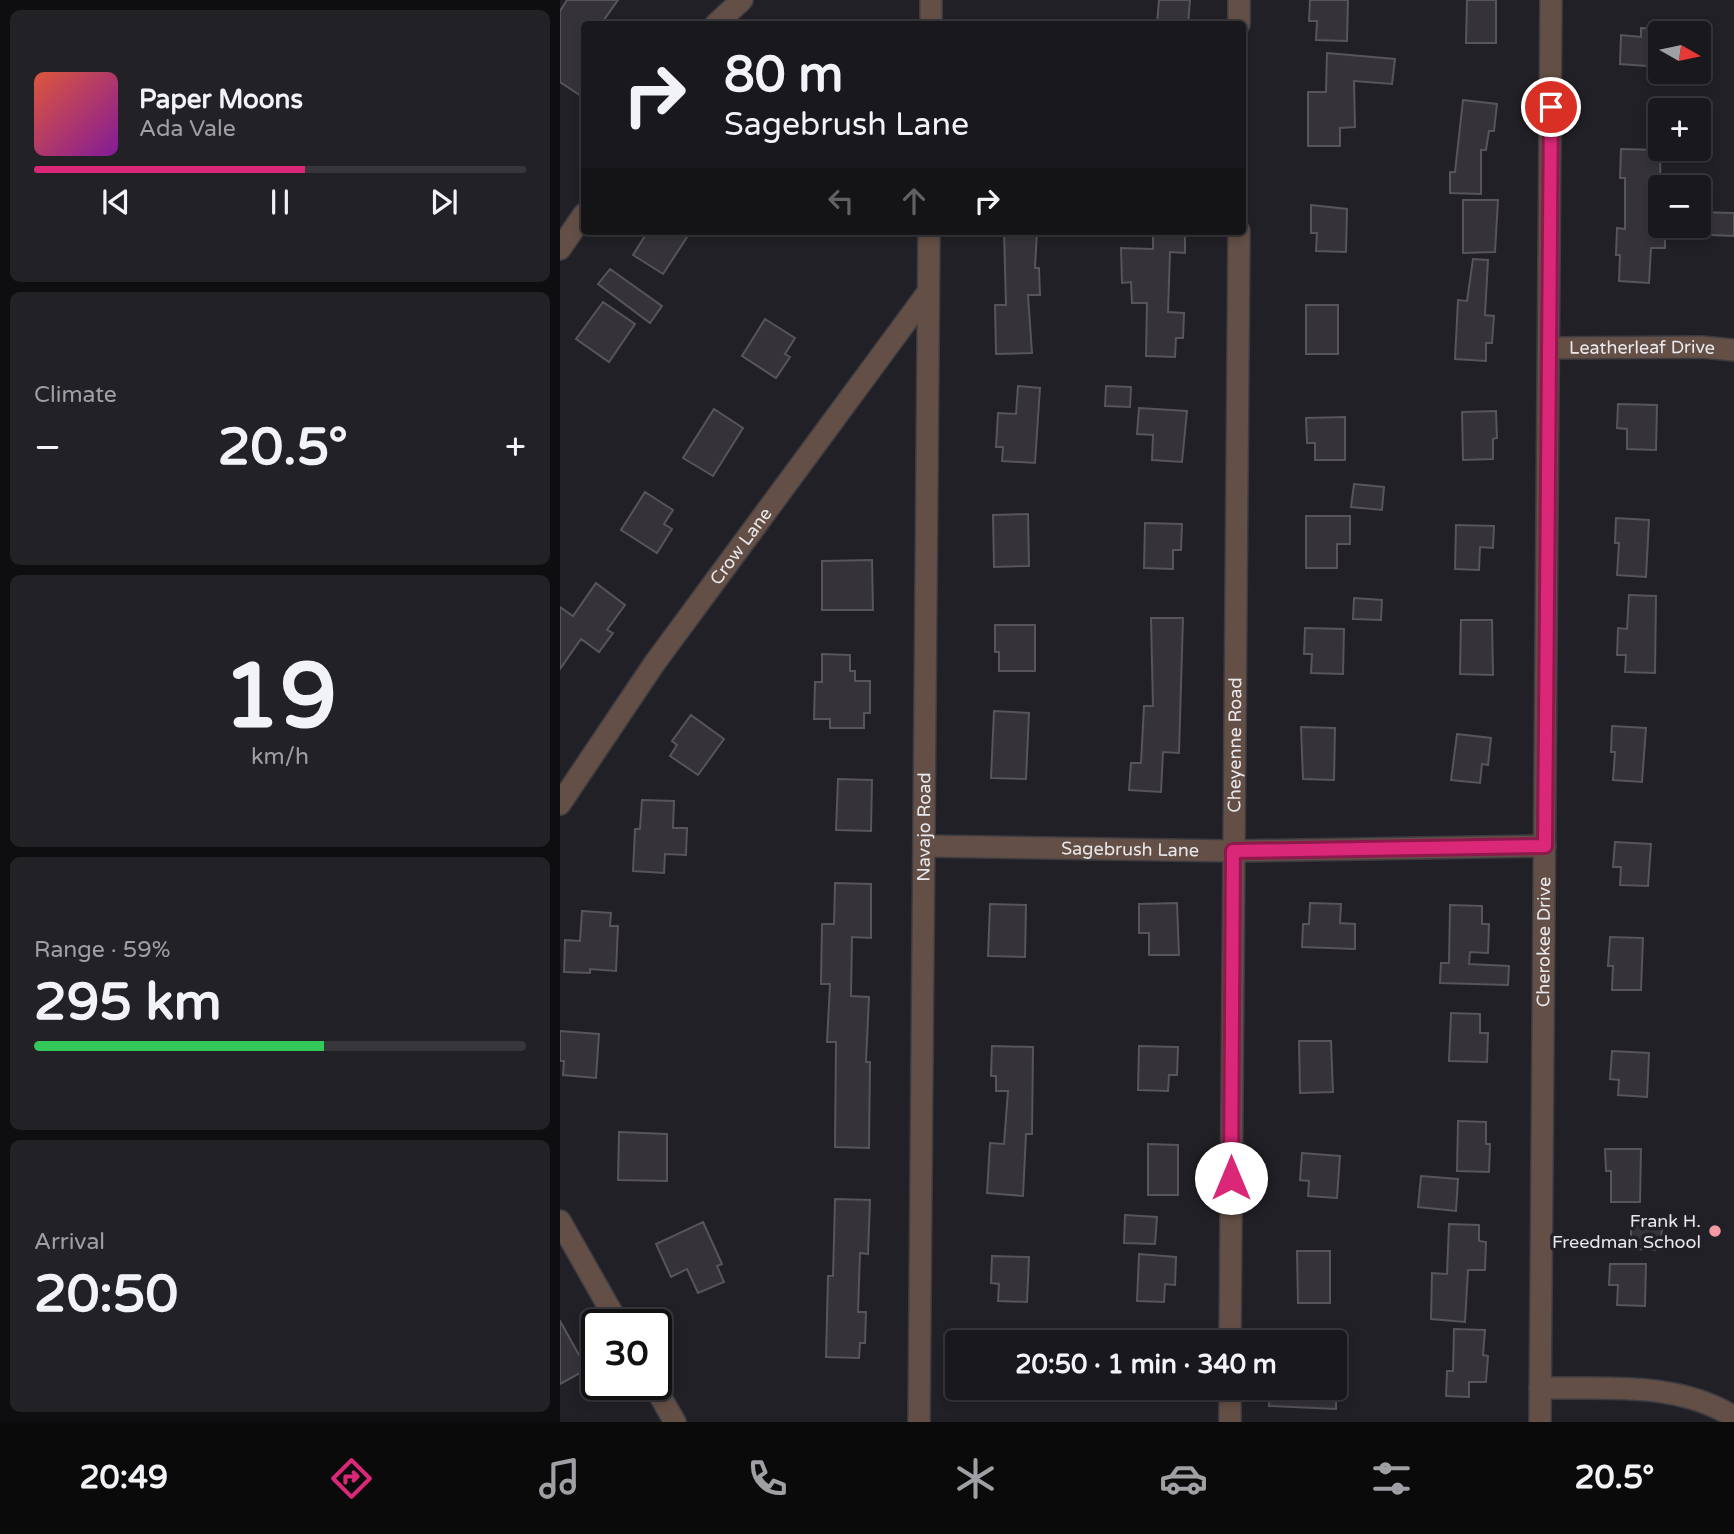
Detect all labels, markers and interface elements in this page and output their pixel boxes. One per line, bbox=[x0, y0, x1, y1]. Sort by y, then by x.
north arrow bbox=[1648, 21, 1712, 84]
map controls bbox=[1648, 21, 1711, 238]
text: 80 m bbox=[724, 46, 843, 105]
icon: right bbox=[609, 49, 700, 140]
pin bbox=[1521, 77, 1581, 137]
text: Paper Moons bbox=[139, 84, 303, 115]
icon: arrive bbox=[1532, 88, 1570, 126]
button: + bbox=[1648, 98, 1711, 161]
text: Sagebrush Lane bbox=[724, 106, 969, 144]
text: Ada Vale bbox=[139, 115, 236, 143]
button: − bbox=[1648, 175, 1711, 238]
icon: left bbox=[822, 182, 860, 220]
icon: ahead bbox=[895, 182, 933, 220]
icon: right bbox=[968, 182, 1006, 220]
icon: previous bbox=[97, 183, 135, 221]
icon: pause bbox=[261, 183, 299, 221]
icon: next bbox=[425, 183, 463, 221]
street label: Leatherleaf Drive bbox=[1569, 336, 1716, 359]
text: Climate bbox=[34, 381, 117, 409]
text: 20.5° bbox=[218, 416, 348, 479]
text: − bbox=[34, 425, 61, 471]
text: + bbox=[505, 425, 526, 471]
street label: Crow Lane bbox=[705, 503, 776, 589]
text: 19 bbox=[223, 642, 337, 752]
street label: Cheyenne Road bbox=[1223, 677, 1246, 813]
text: km/h bbox=[251, 743, 309, 771]
street label: Navajo Road bbox=[913, 772, 935, 882]
street label: Sagebrush Lane bbox=[1061, 837, 1199, 861]
street label: Cherokee Drive bbox=[1532, 877, 1555, 1007]
text: Range · 59% bbox=[34, 936, 170, 964]
text: 295 km bbox=[34, 971, 222, 1034]
position arrow bbox=[1194, 1141, 1268, 1215]
place label: Frank H. Freedman School bbox=[1552, 1210, 1701, 1253]
marker: Frank H. Freedman School bbox=[1707, 1223, 1723, 1239]
text: Arrival bbox=[34, 1228, 105, 1256]
text: 20:50 bbox=[34, 1263, 178, 1326]
speed limit sign: 30 bbox=[581, 1309, 672, 1400]
text: 20:50 · 1 min · 340 m bbox=[1015, 1349, 1277, 1380]
icon: directions bbox=[327, 1454, 376, 1503]
icon: music bbox=[535, 1454, 584, 1503]
icon: phone bbox=[743, 1454, 792, 1503]
icon: climate bbox=[951, 1454, 1000, 1503]
icon: car bbox=[1159, 1454, 1208, 1503]
icon: filters bbox=[1367, 1454, 1416, 1503]
text: 20:49 bbox=[79, 1459, 168, 1497]
text: 20.5° bbox=[1574, 1459, 1654, 1497]

